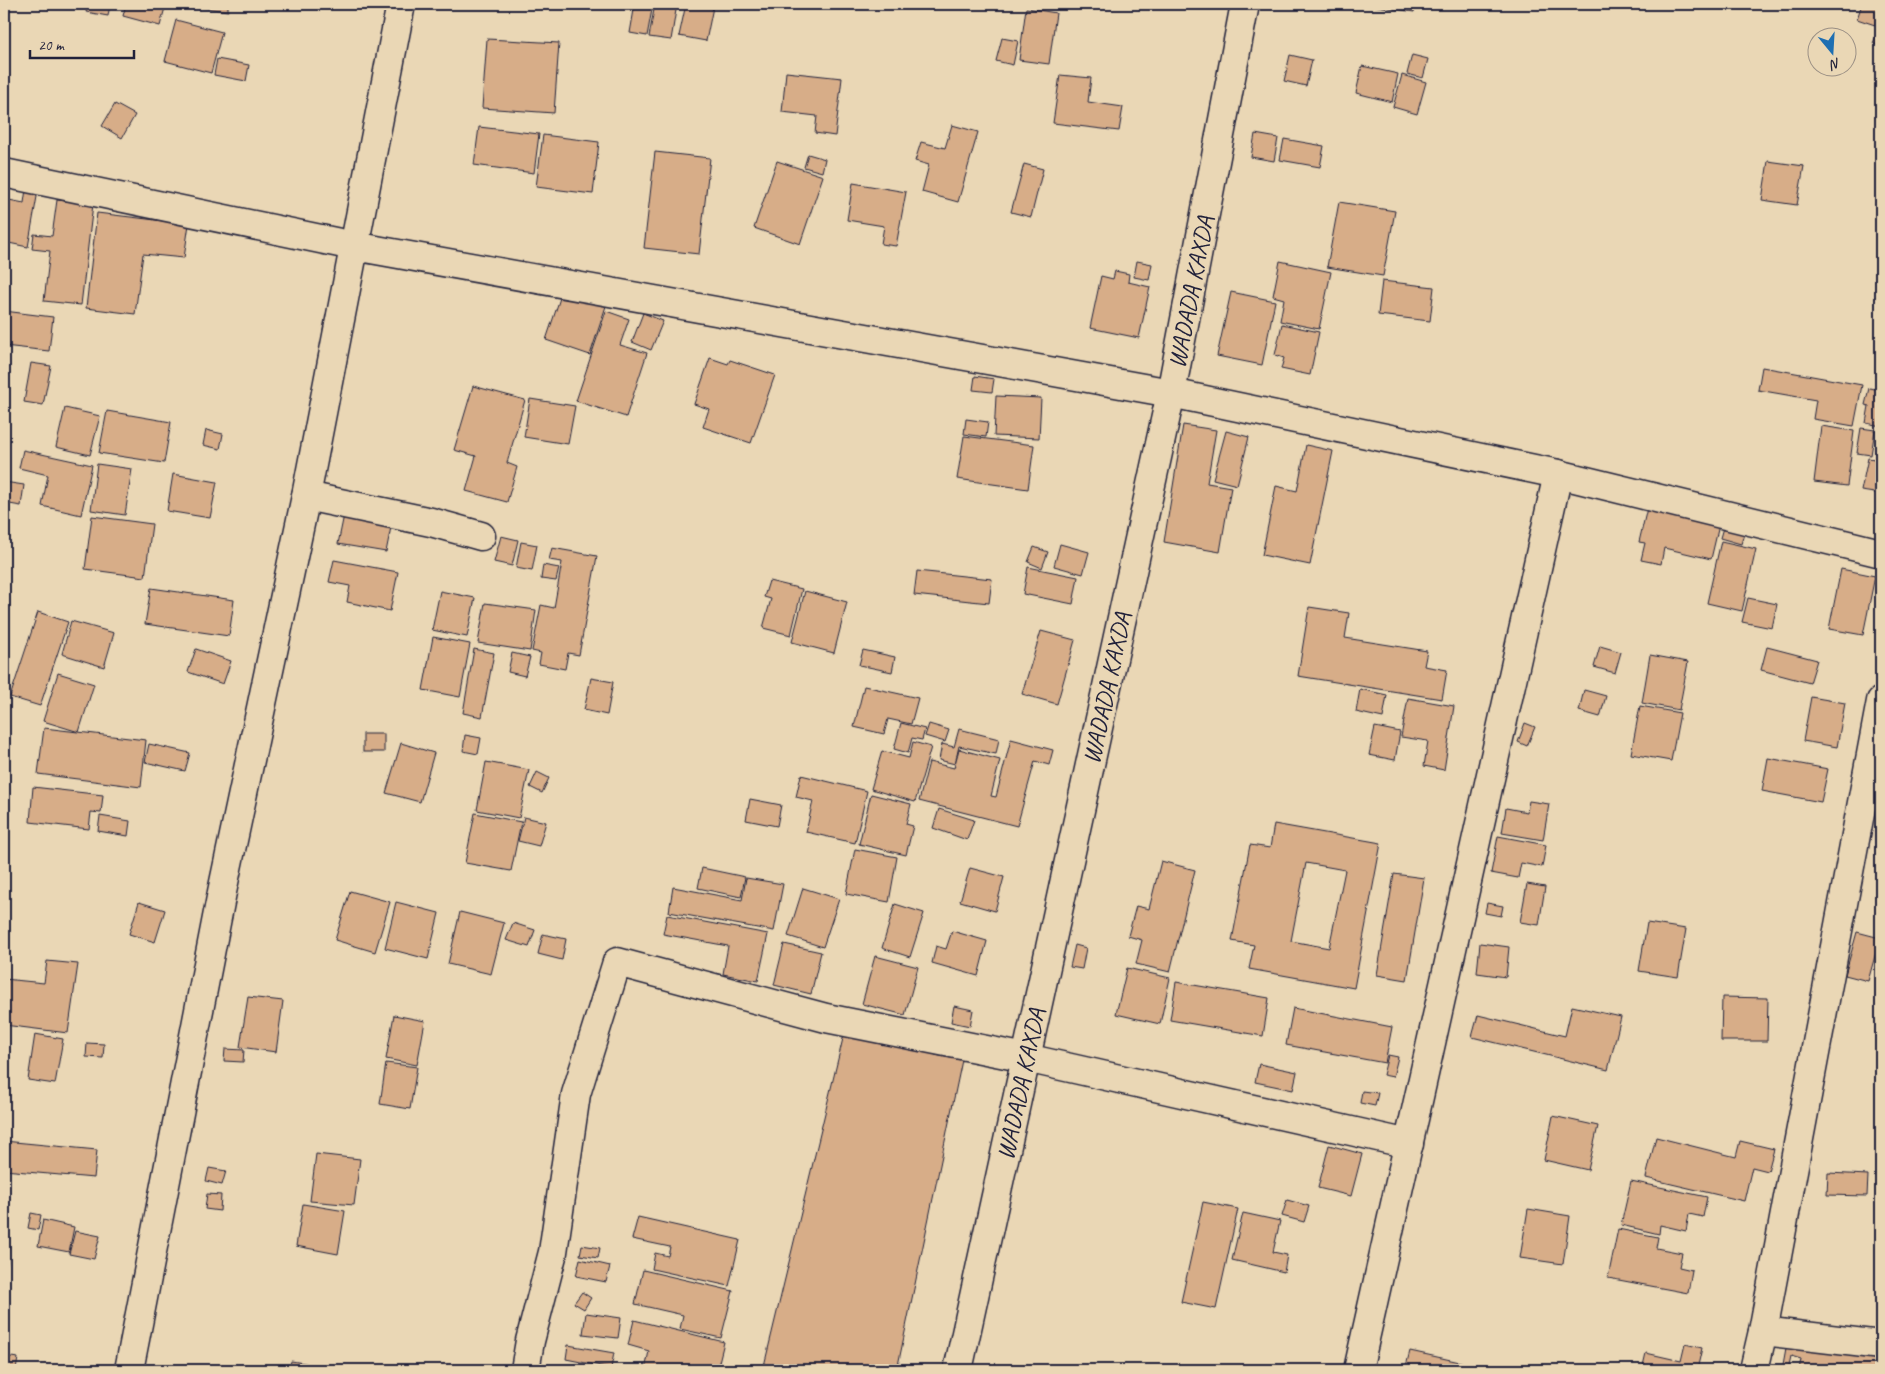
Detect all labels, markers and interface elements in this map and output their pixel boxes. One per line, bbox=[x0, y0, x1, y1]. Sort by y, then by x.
scale bar bbox=[30, 28, 134, 60]
north arrow bbox=[1808, 28, 1858, 78]
text: 20 m bbox=[38, 36, 65, 55]
text: N bbox=[1827, 54, 1843, 74]
street label: WADADA KAXDA bbox=[1161, 213, 1221, 371]
street label: WADADA KAXDA bbox=[1075, 609, 1139, 767]
street label: WADADA KAXDA bbox=[989, 1005, 1053, 1163]

